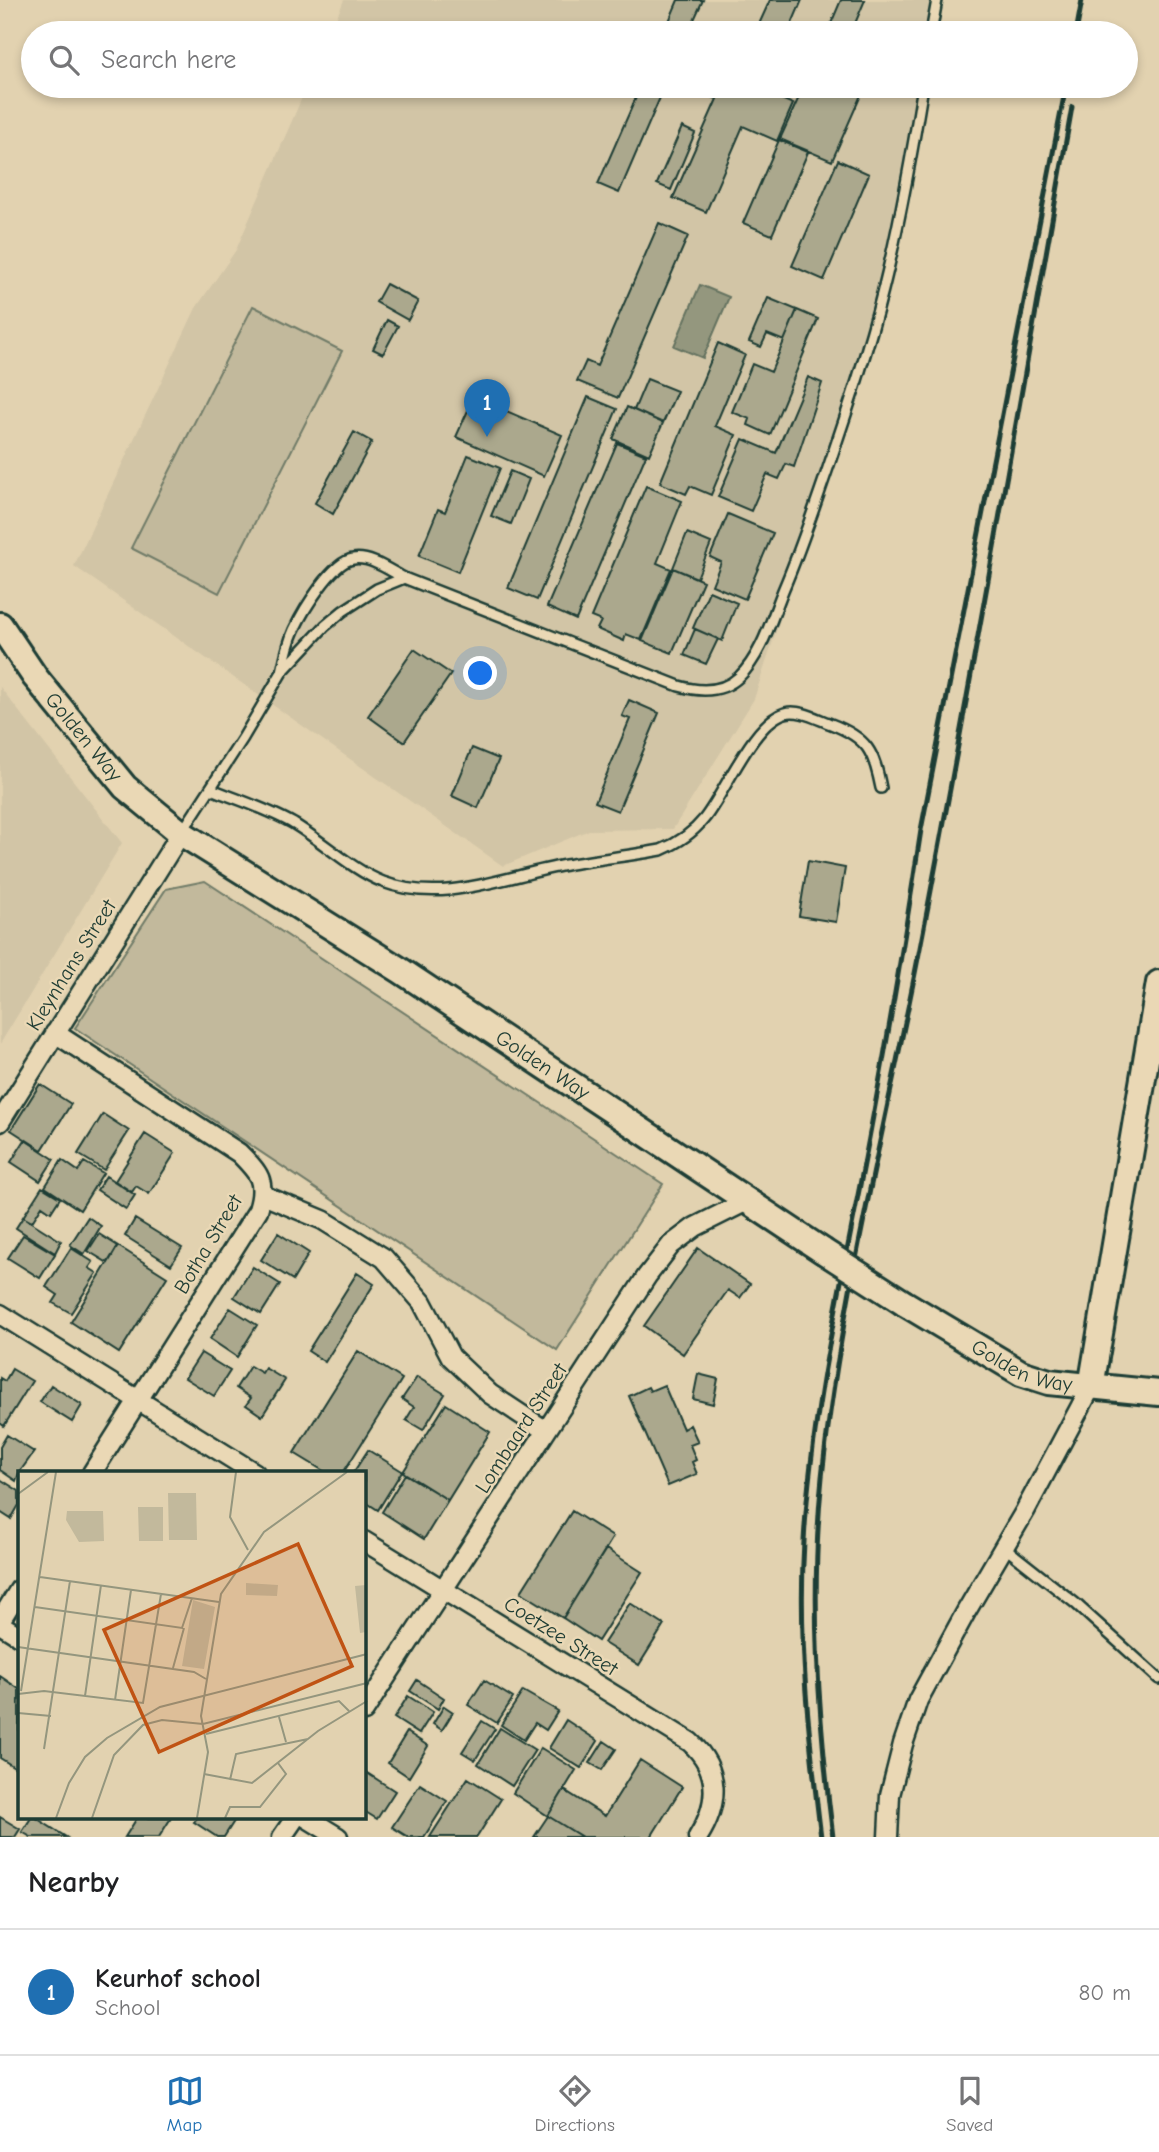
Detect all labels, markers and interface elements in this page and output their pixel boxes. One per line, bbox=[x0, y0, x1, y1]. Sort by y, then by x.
search box bbox=[21, 21, 1138, 98]
icon: search bbox=[45, 41, 83, 79]
text: Search here bbox=[101, 45, 236, 75]
pin: 1 bbox=[464, 379, 510, 437]
your location bbox=[463, 656, 497, 690]
street label: Golden Way bbox=[40, 687, 128, 787]
street label: Kleynhans Street bbox=[21, 894, 121, 1035]
street label: Golden Way bbox=[491, 1025, 595, 1105]
street label: Botha Street bbox=[169, 1189, 248, 1298]
street label: Golden Way bbox=[967, 1334, 1074, 1396]
street label: Lombaard Street bbox=[470, 1358, 572, 1497]
inset map bbox=[18, 1471, 366, 1820]
street label: Coetzee Street bbox=[500, 1591, 623, 1681]
text: Nearby bbox=[28, 1865, 119, 1900]
text: Keurhof school bbox=[95, 1964, 261, 1994]
text: 1 bbox=[46, 1979, 56, 2006]
text: 80 m bbox=[1078, 1979, 1131, 2006]
text: School bbox=[95, 1994, 160, 2021]
tab: Map bbox=[166, 2072, 204, 2136]
tab: Directions bbox=[535, 2072, 615, 2136]
tab: Saved bbox=[946, 2072, 993, 2136]

